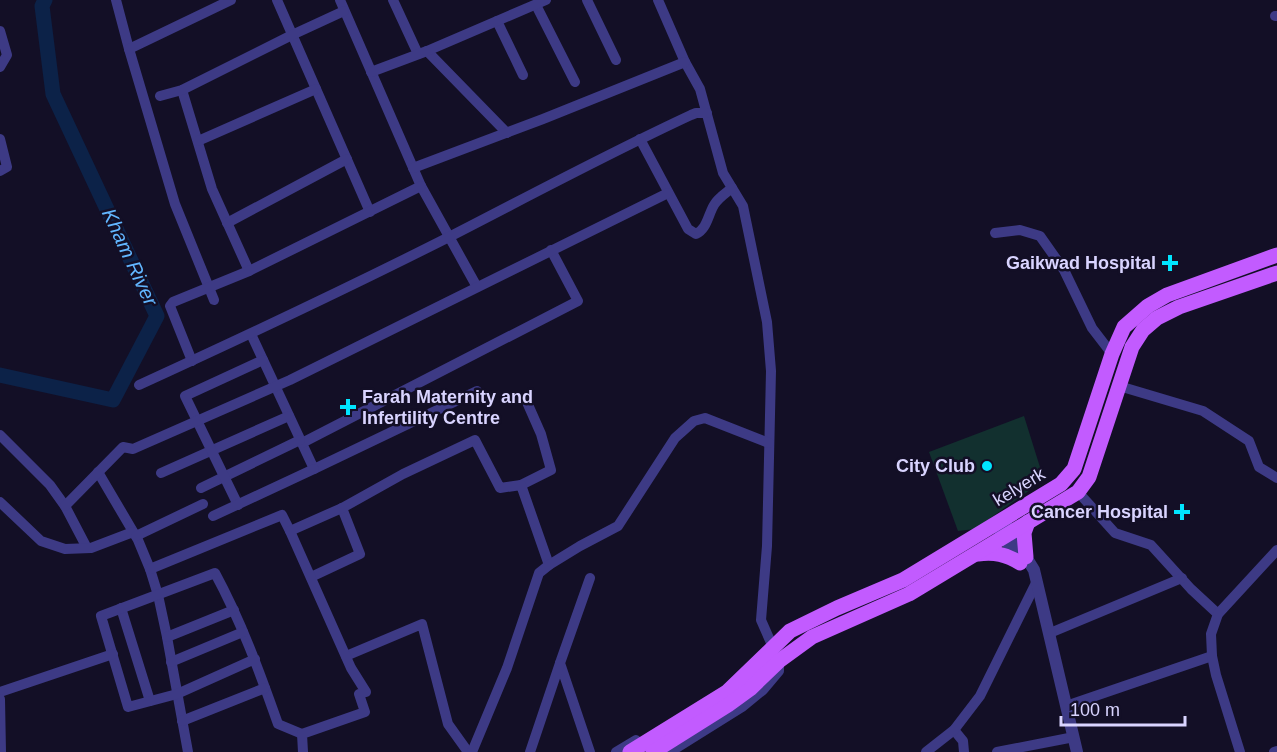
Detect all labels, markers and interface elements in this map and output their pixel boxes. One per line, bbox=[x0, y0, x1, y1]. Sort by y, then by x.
water label: Kham River bbox=[98, 205, 163, 310]
place label: Gaikwad Hospital bbox=[1006, 253, 1156, 273]
marker: Gaikwad Hospital bbox=[1161, 254, 1179, 272]
place label: Farah Maternity and Infertility Centre bbox=[362, 387, 533, 428]
marker: Farah Maternity and Infertility Centre bbox=[339, 398, 357, 416]
place label: City Club bbox=[896, 456, 975, 476]
marker: City Club bbox=[980, 459, 994, 473]
street label: kelyerk bbox=[989, 463, 1049, 510]
place label: Cancer Hospital bbox=[1031, 502, 1168, 522]
marker: Cancer Hospital bbox=[1173, 503, 1191, 521]
scale bar bbox=[1061, 689, 1186, 727]
text: 100 m bbox=[1070, 700, 1120, 720]

